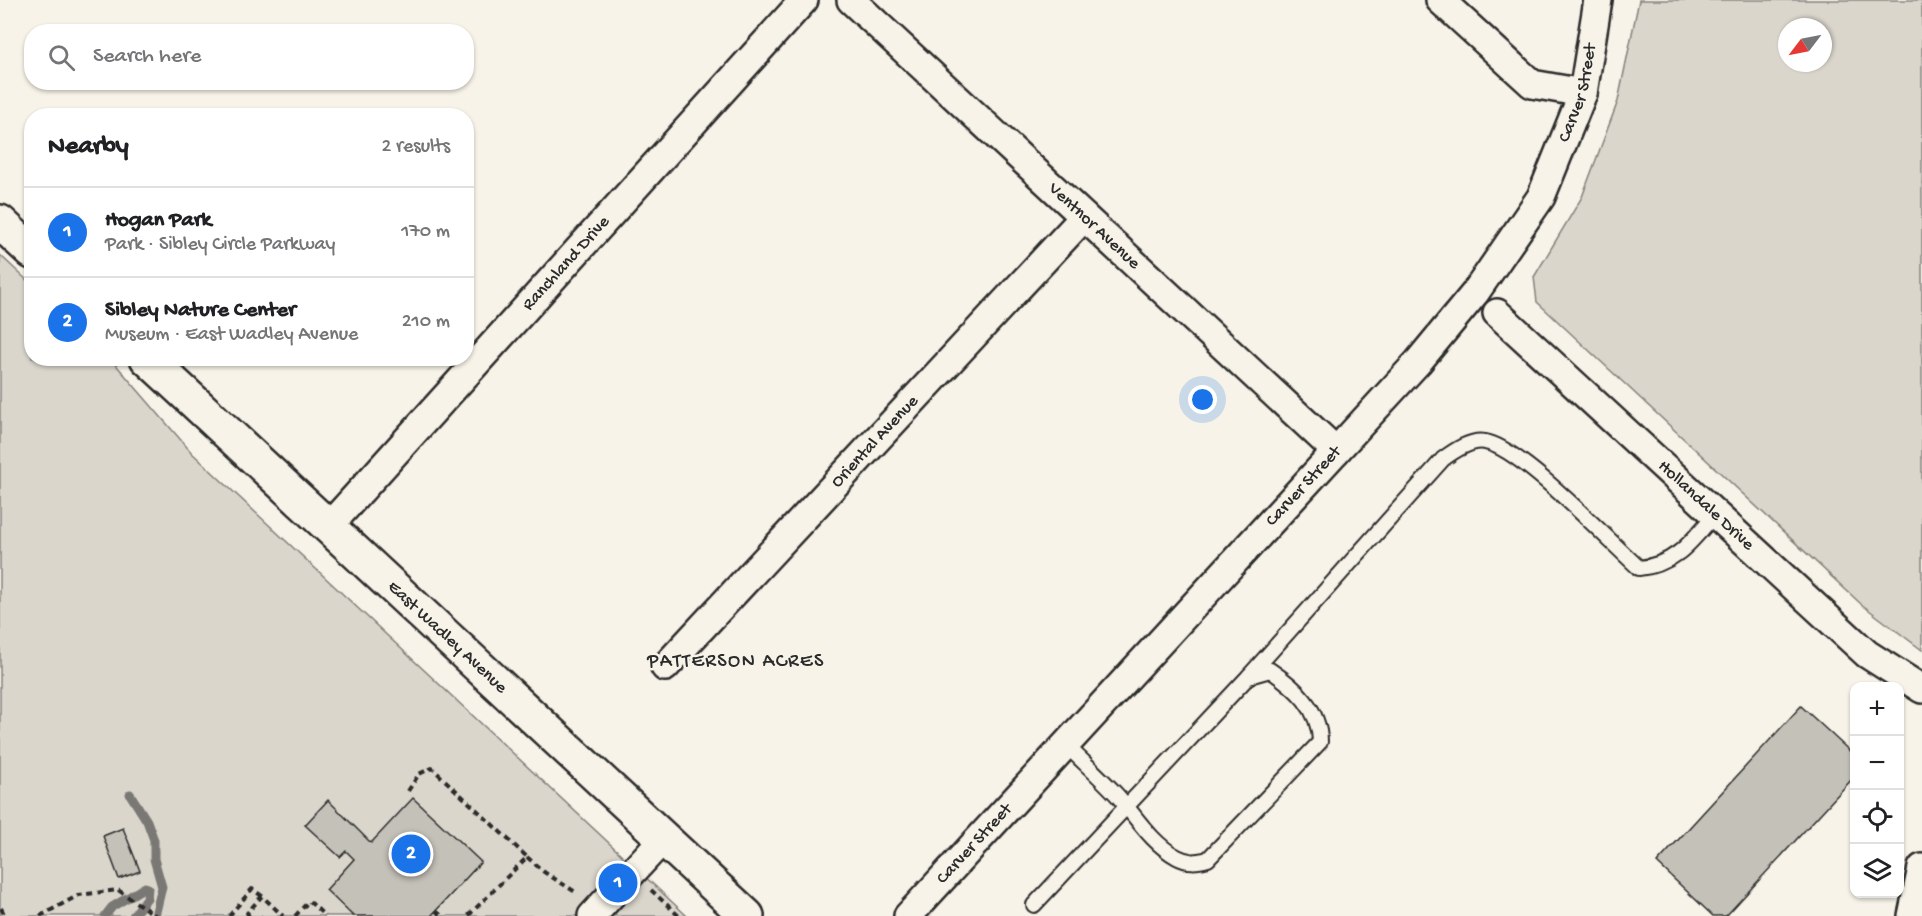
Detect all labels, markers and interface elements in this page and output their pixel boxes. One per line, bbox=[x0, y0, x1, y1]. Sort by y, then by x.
north arrow bbox=[1778, 18, 1832, 72]
search box bbox=[24, 24, 474, 90]
street label: Carver Street bbox=[1554, 40, 1602, 145]
icon: search bbox=[45, 41, 78, 74]
text: Search here bbox=[93, 44, 201, 70]
text: Nearby bbox=[48, 132, 129, 163]
text: 2 results bbox=[381, 136, 450, 159]
street label: Ventnor Avenue bbox=[1043, 178, 1145, 274]
text: Hogan Park bbox=[105, 208, 211, 234]
street label: Ranchland Drive bbox=[518, 211, 615, 315]
text: 1 bbox=[63, 221, 72, 244]
text: 170 m bbox=[401, 221, 450, 244]
text: Park · Sibley Circle Parkway bbox=[105, 234, 335, 257]
text: Sibley Nature Center bbox=[105, 298, 296, 324]
text: 2 bbox=[63, 311, 72, 334]
text: 210 m bbox=[402, 311, 450, 334]
text: Museum · East Wadley Avenue bbox=[105, 324, 358, 347]
your location bbox=[1188, 385, 1217, 414]
street label: Oriental Avenue bbox=[827, 390, 924, 492]
street label: Carver Street bbox=[1261, 440, 1347, 531]
street label: Hollandale Drive bbox=[1653, 456, 1759, 555]
street label: East Wadley Avenue bbox=[383, 576, 512, 698]
district label: PATTERSON ACRES bbox=[646, 651, 825, 674]
map controls bbox=[1850, 682, 1904, 898]
button: + bbox=[1850, 682, 1904, 736]
button: − bbox=[1850, 736, 1904, 790]
button: locate bbox=[1850, 790, 1904, 844]
street label: Carver Street bbox=[932, 798, 1018, 889]
pin: 2 bbox=[392, 832, 430, 876]
button: layers bbox=[1850, 844, 1904, 898]
pin: 1 bbox=[598, 860, 638, 906]

